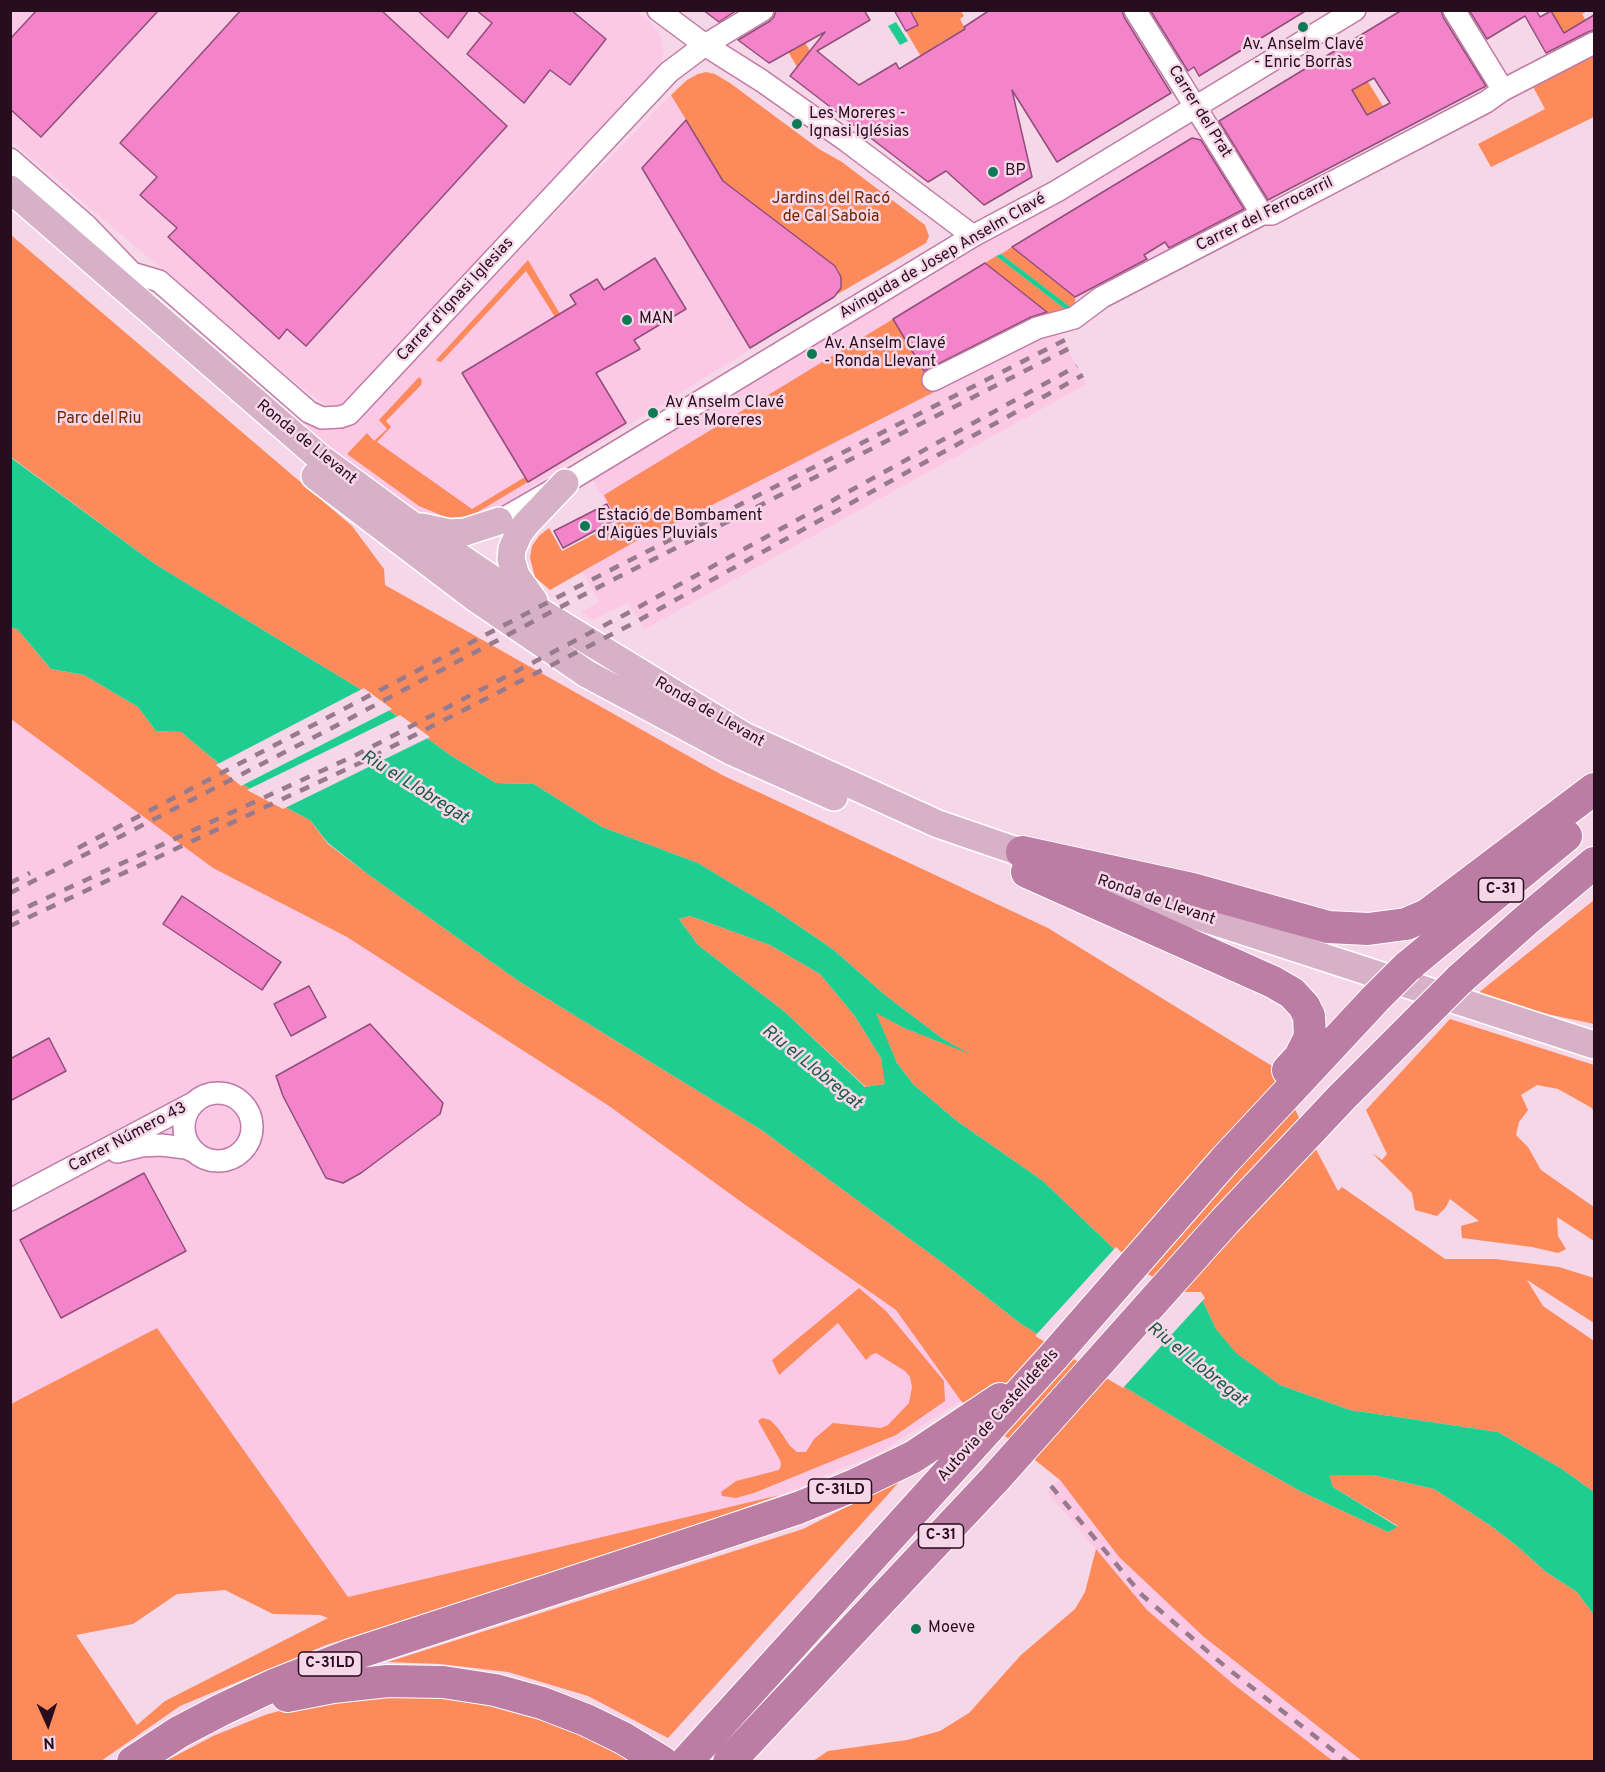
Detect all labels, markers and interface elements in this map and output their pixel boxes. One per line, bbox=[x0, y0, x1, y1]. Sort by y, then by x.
marker: Av. Anselm Clavé - Enric Borràs bbox=[1296, 20, 1310, 34]
place label: Av. Anselm Clavé - Enric Borràs bbox=[1242, 36, 1364, 74]
street label: Carrer del Prat bbox=[1163, 62, 1235, 162]
place label: Les Moreres - Ignasi Iglésias bbox=[809, 105, 909, 143]
marker: Les Moreres - Ignasi Iglésias bbox=[790, 117, 804, 131]
place label: BP bbox=[1005, 162, 1026, 182]
marker: BP bbox=[986, 165, 1000, 179]
street label: Carrer del Ferrocarril bbox=[1193, 174, 1337, 256]
park label: Jardins del Racó de Cal Saboia bbox=[772, 190, 890, 228]
street label: Avinguda de Josep Anselm Clavé bbox=[836, 190, 1050, 324]
street label: Carrer d'Ignasi Iglesias bbox=[394, 234, 518, 366]
place label: MAN bbox=[639, 310, 673, 330]
marker: MAN bbox=[620, 313, 634, 327]
place label: Av. Anselm Clavé - Ronda Llevant bbox=[824, 335, 946, 373]
marker: Av. Anselm Clavé - Ronda Llevant bbox=[805, 347, 819, 361]
place label: Av Anselm Clavé - Les Moreres bbox=[665, 394, 784, 432]
street label: Ronda de Llevant bbox=[252, 397, 360, 489]
marker: Av Anselm Clavé - Les Moreres bbox=[646, 406, 660, 420]
park label: Parc del Riu bbox=[56, 410, 142, 430]
place label: Estació de Bombament d'Aigües Pluvials bbox=[597, 507, 763, 545]
marker: Estació de Bombament d'Aigües Pluvials bbox=[578, 519, 592, 533]
street label: Ronda de Llevant bbox=[651, 674, 767, 752]
water label: Riu el Llobregat bbox=[356, 746, 472, 830]
street label: Ronda de Llevant bbox=[1094, 872, 1218, 930]
road number: C-31 bbox=[1478, 878, 1524, 902]
water label: Riu el Llobregat bbox=[757, 1021, 865, 1115]
street label: Carrer Número 43 bbox=[66, 1099, 190, 1177]
water label: Riu el Llobregat bbox=[1142, 1318, 1250, 1412]
street label: Autovia de Castelldefels bbox=[934, 1346, 1064, 1486]
road number: C-31LD bbox=[808, 1479, 872, 1503]
road number: C-31 bbox=[918, 1524, 964, 1548]
place label: Moeve bbox=[928, 1619, 975, 1639]
marker: Moeve bbox=[909, 1622, 923, 1636]
road number: C-31LD bbox=[298, 1652, 362, 1676]
north arrow bbox=[18, 1694, 78, 1754]
text: N bbox=[43, 1732, 55, 1752]

